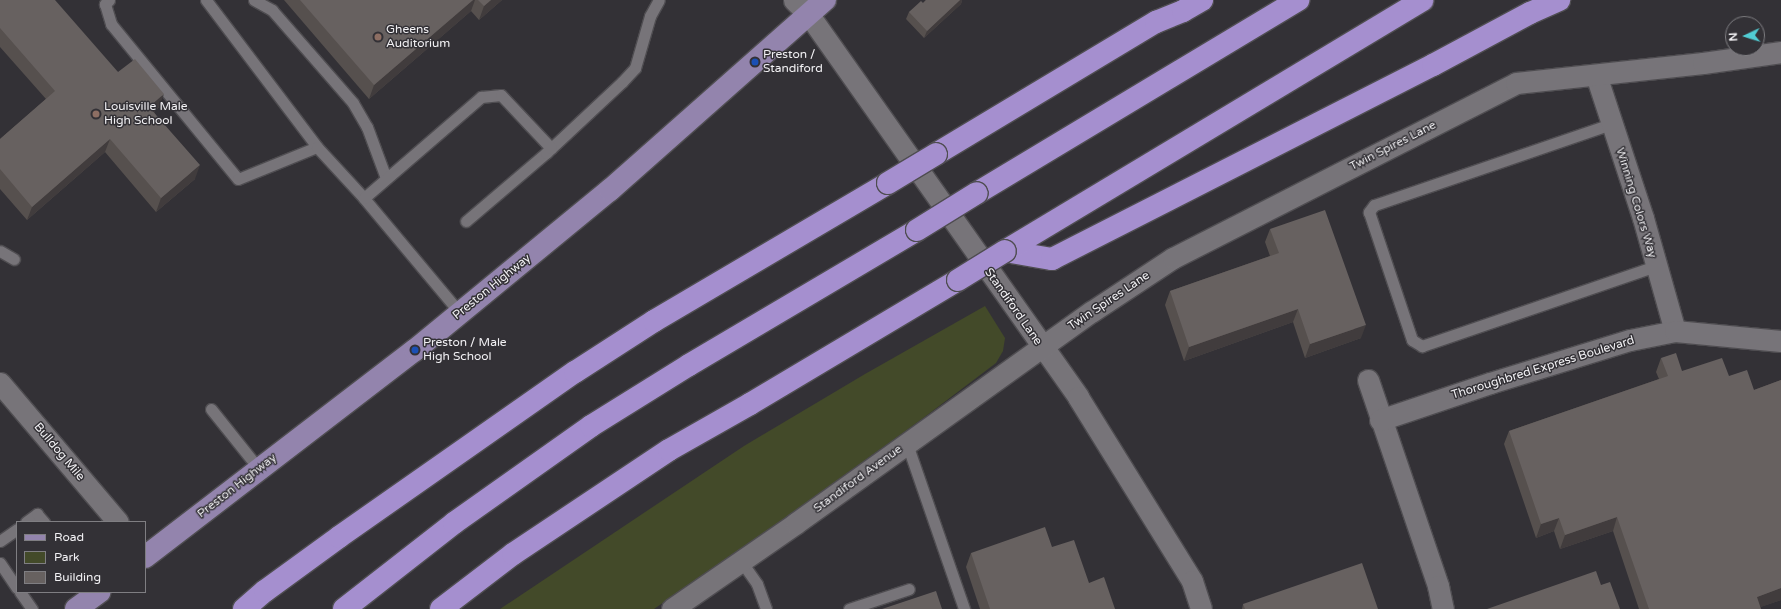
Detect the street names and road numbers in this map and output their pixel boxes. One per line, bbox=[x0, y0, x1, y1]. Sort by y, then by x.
street label: Twin Spires Lane bbox=[1347, 118, 1439, 174]
street label: Winning Colors Way bbox=[1612, 146, 1660, 260]
street label: Preston Highway bbox=[450, 251, 534, 323]
street label: Standiford Lane bbox=[981, 266, 1045, 348]
street label: Twin Spires Lane bbox=[1066, 268, 1152, 334]
street label: Thoroughbred Express Boulevard bbox=[1450, 333, 1636, 403]
street label: Bulldog Mile bbox=[31, 420, 87, 484]
street label: Standiford Avenue bbox=[811, 442, 905, 516]
street label: Preston Highway bbox=[195, 451, 279, 521]

